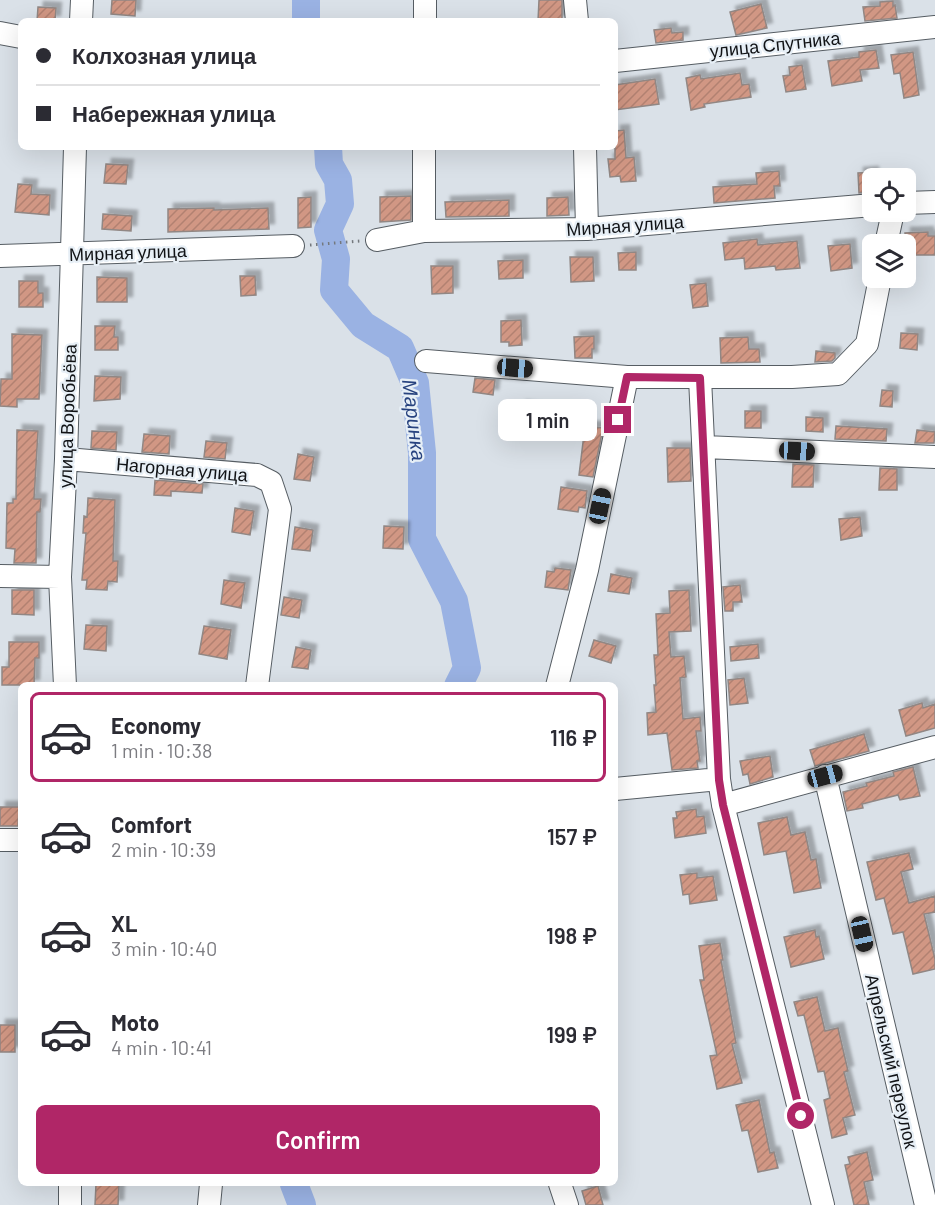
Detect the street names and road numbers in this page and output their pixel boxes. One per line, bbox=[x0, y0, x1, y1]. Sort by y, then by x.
street label: улица Спутника bbox=[709, 26, 842, 62]
street label: Мирная улица bbox=[565, 210, 686, 240]
street label: Мирная улица bbox=[69, 239, 188, 265]
street label: улица Воробьёва bbox=[53, 343, 81, 488]
street label: Нагорная улица bbox=[115, 452, 250, 486]
street label: Апрельский переулок bbox=[861, 972, 923, 1151]

